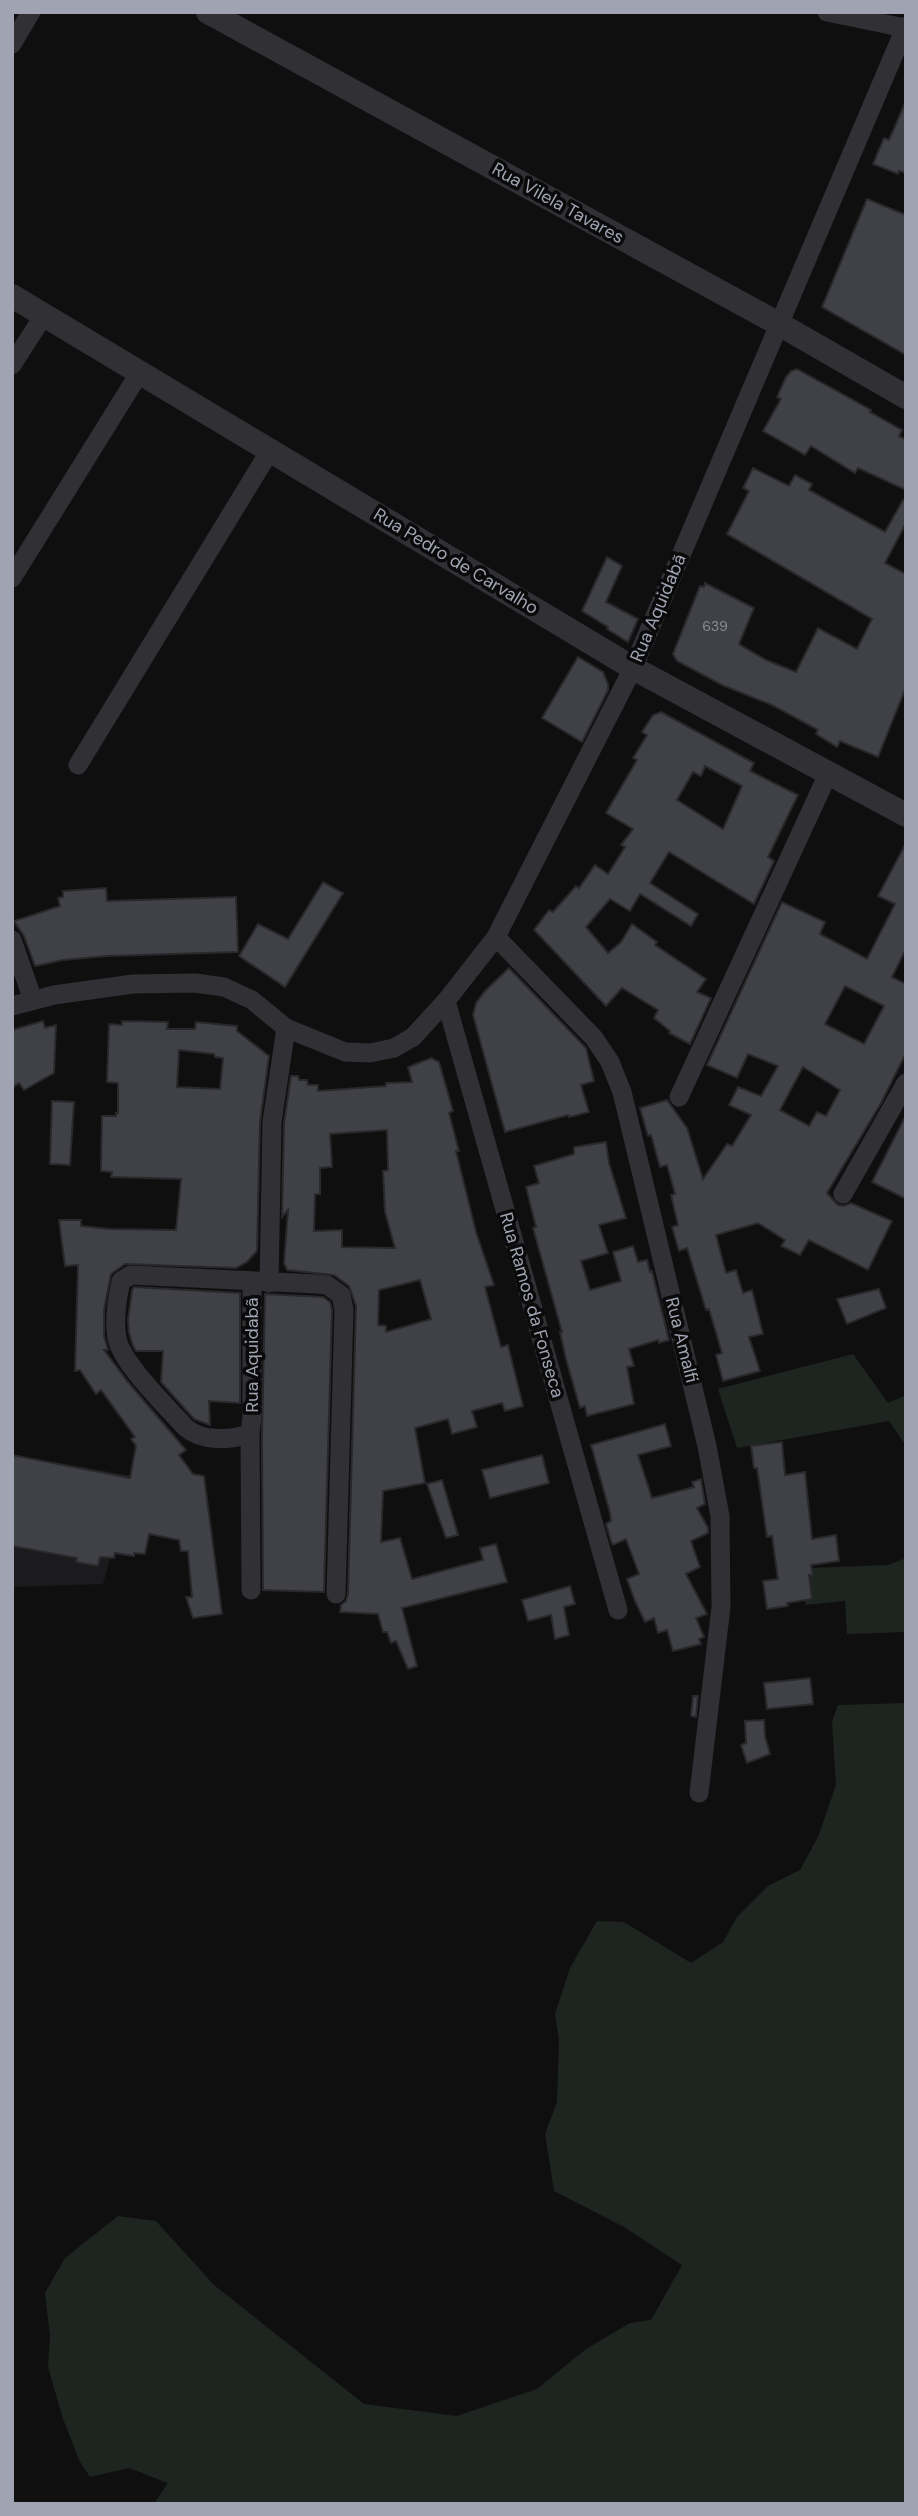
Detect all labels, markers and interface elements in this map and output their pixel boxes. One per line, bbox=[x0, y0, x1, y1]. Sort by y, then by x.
street label: Rua Vilela Tavares bbox=[488, 157, 628, 249]
street label: Rua Pedro de Carvalho bbox=[369, 502, 543, 620]
street label: Rua Aquidabã bbox=[624, 550, 692, 666]
house number: 639 bbox=[702, 617, 728, 635]
street label: Rua Ramos da Fonseca bbox=[494, 1209, 570, 1401]
street label: Rua Amalfi bbox=[660, 1295, 704, 1385]
street label: Rua Aquidabã bbox=[240, 1297, 264, 1413]

